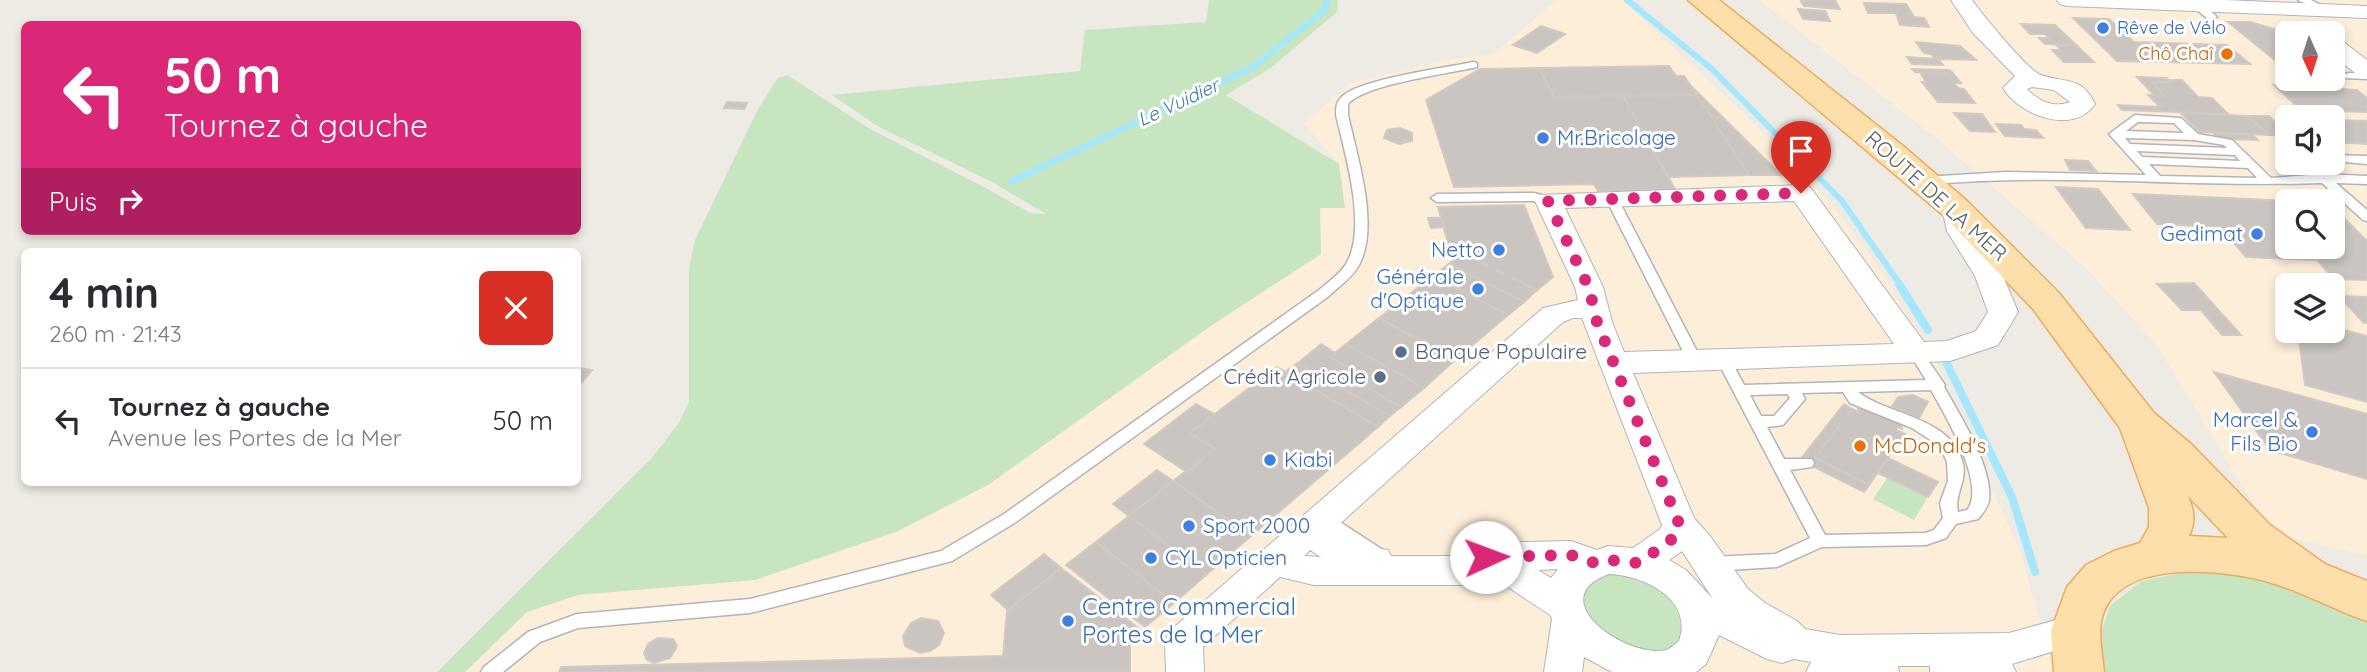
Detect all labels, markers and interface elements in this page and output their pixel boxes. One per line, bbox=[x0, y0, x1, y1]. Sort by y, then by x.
place label: Rêve de Vélo bbox=[2117, 16, 2226, 39]
marker: Rêve de Vélo bbox=[2095, 20, 2111, 36]
north arrow bbox=[2275, 21, 2345, 91]
map controls bbox=[2275, 21, 2345, 343]
place label: Chô Chaî bbox=[2138, 42, 2214, 65]
text: 50 m bbox=[164, 44, 281, 105]
marker: Chô Chaî bbox=[2219, 46, 2235, 62]
icon: left bbox=[49, 49, 140, 140]
water label: Le Vuidier bbox=[1134, 72, 1225, 131]
text: Tournez à gauche bbox=[164, 105, 428, 145]
button: sound bbox=[2275, 105, 2345, 175]
pin bbox=[1771, 121, 1831, 193]
place label: Mr.Bricolage bbox=[1557, 124, 1676, 150]
street label: ROUTE DE LA MER bbox=[1860, 125, 2013, 266]
marker: Mr.Bricolage bbox=[1535, 130, 1551, 146]
icon: arrive bbox=[1782, 132, 1820, 170]
icon: right bbox=[111, 182, 149, 220]
text: Puis bbox=[49, 185, 97, 218]
button: search bbox=[2275, 189, 2345, 259]
place label: Gedimat bbox=[2160, 220, 2243, 246]
marker: Gedimat bbox=[2249, 226, 2265, 242]
place label: Netto bbox=[1431, 236, 1485, 262]
marker: Netto bbox=[1491, 242, 1507, 258]
place label: Générale d'Optique bbox=[1370, 263, 1464, 313]
text: 4 min bbox=[49, 266, 159, 319]
button: close bbox=[479, 271, 553, 345]
button: layers bbox=[2275, 273, 2345, 343]
marker: Générale d'Optique bbox=[1470, 281, 1486, 297]
text: 260 m · 21:43 bbox=[49, 319, 182, 348]
place label: Banque Populaire bbox=[1415, 338, 1587, 364]
marker: Banque Populaire bbox=[1393, 344, 1409, 360]
place label: Crédit Agricole bbox=[1223, 363, 1366, 389]
marker: Crédit Agricole bbox=[1372, 369, 1388, 385]
text: Tournez à gauche bbox=[108, 390, 330, 423]
icon: left bbox=[49, 402, 87, 440]
text: 50 m bbox=[493, 404, 553, 437]
place label: Marcel & Fils Bio bbox=[2213, 406, 2298, 456]
text: Avenue les Portes de la Mer bbox=[108, 423, 402, 452]
marker: Marcel & Fils Bio bbox=[2304, 424, 2320, 440]
place label: McDonald's bbox=[1874, 432, 1986, 458]
marker: McDonald's bbox=[1852, 438, 1868, 454]
place label: Kiabi bbox=[1284, 446, 1333, 472]
marker: Kiabi bbox=[1262, 452, 1278, 468]
place label: Sport 2000 bbox=[1203, 512, 1310, 538]
marker: Sport 2000 bbox=[1181, 518, 1197, 534]
position arrow bbox=[1449, 520, 1523, 594]
place label: CYL Opticien bbox=[1165, 544, 1287, 570]
marker: CYL Opticien bbox=[1143, 550, 1159, 566]
place label: Centre Commercial Portes de la Mer bbox=[1082, 591, 1296, 649]
marker: Centre Commercial Portes de la Mer bbox=[1060, 613, 1076, 629]

